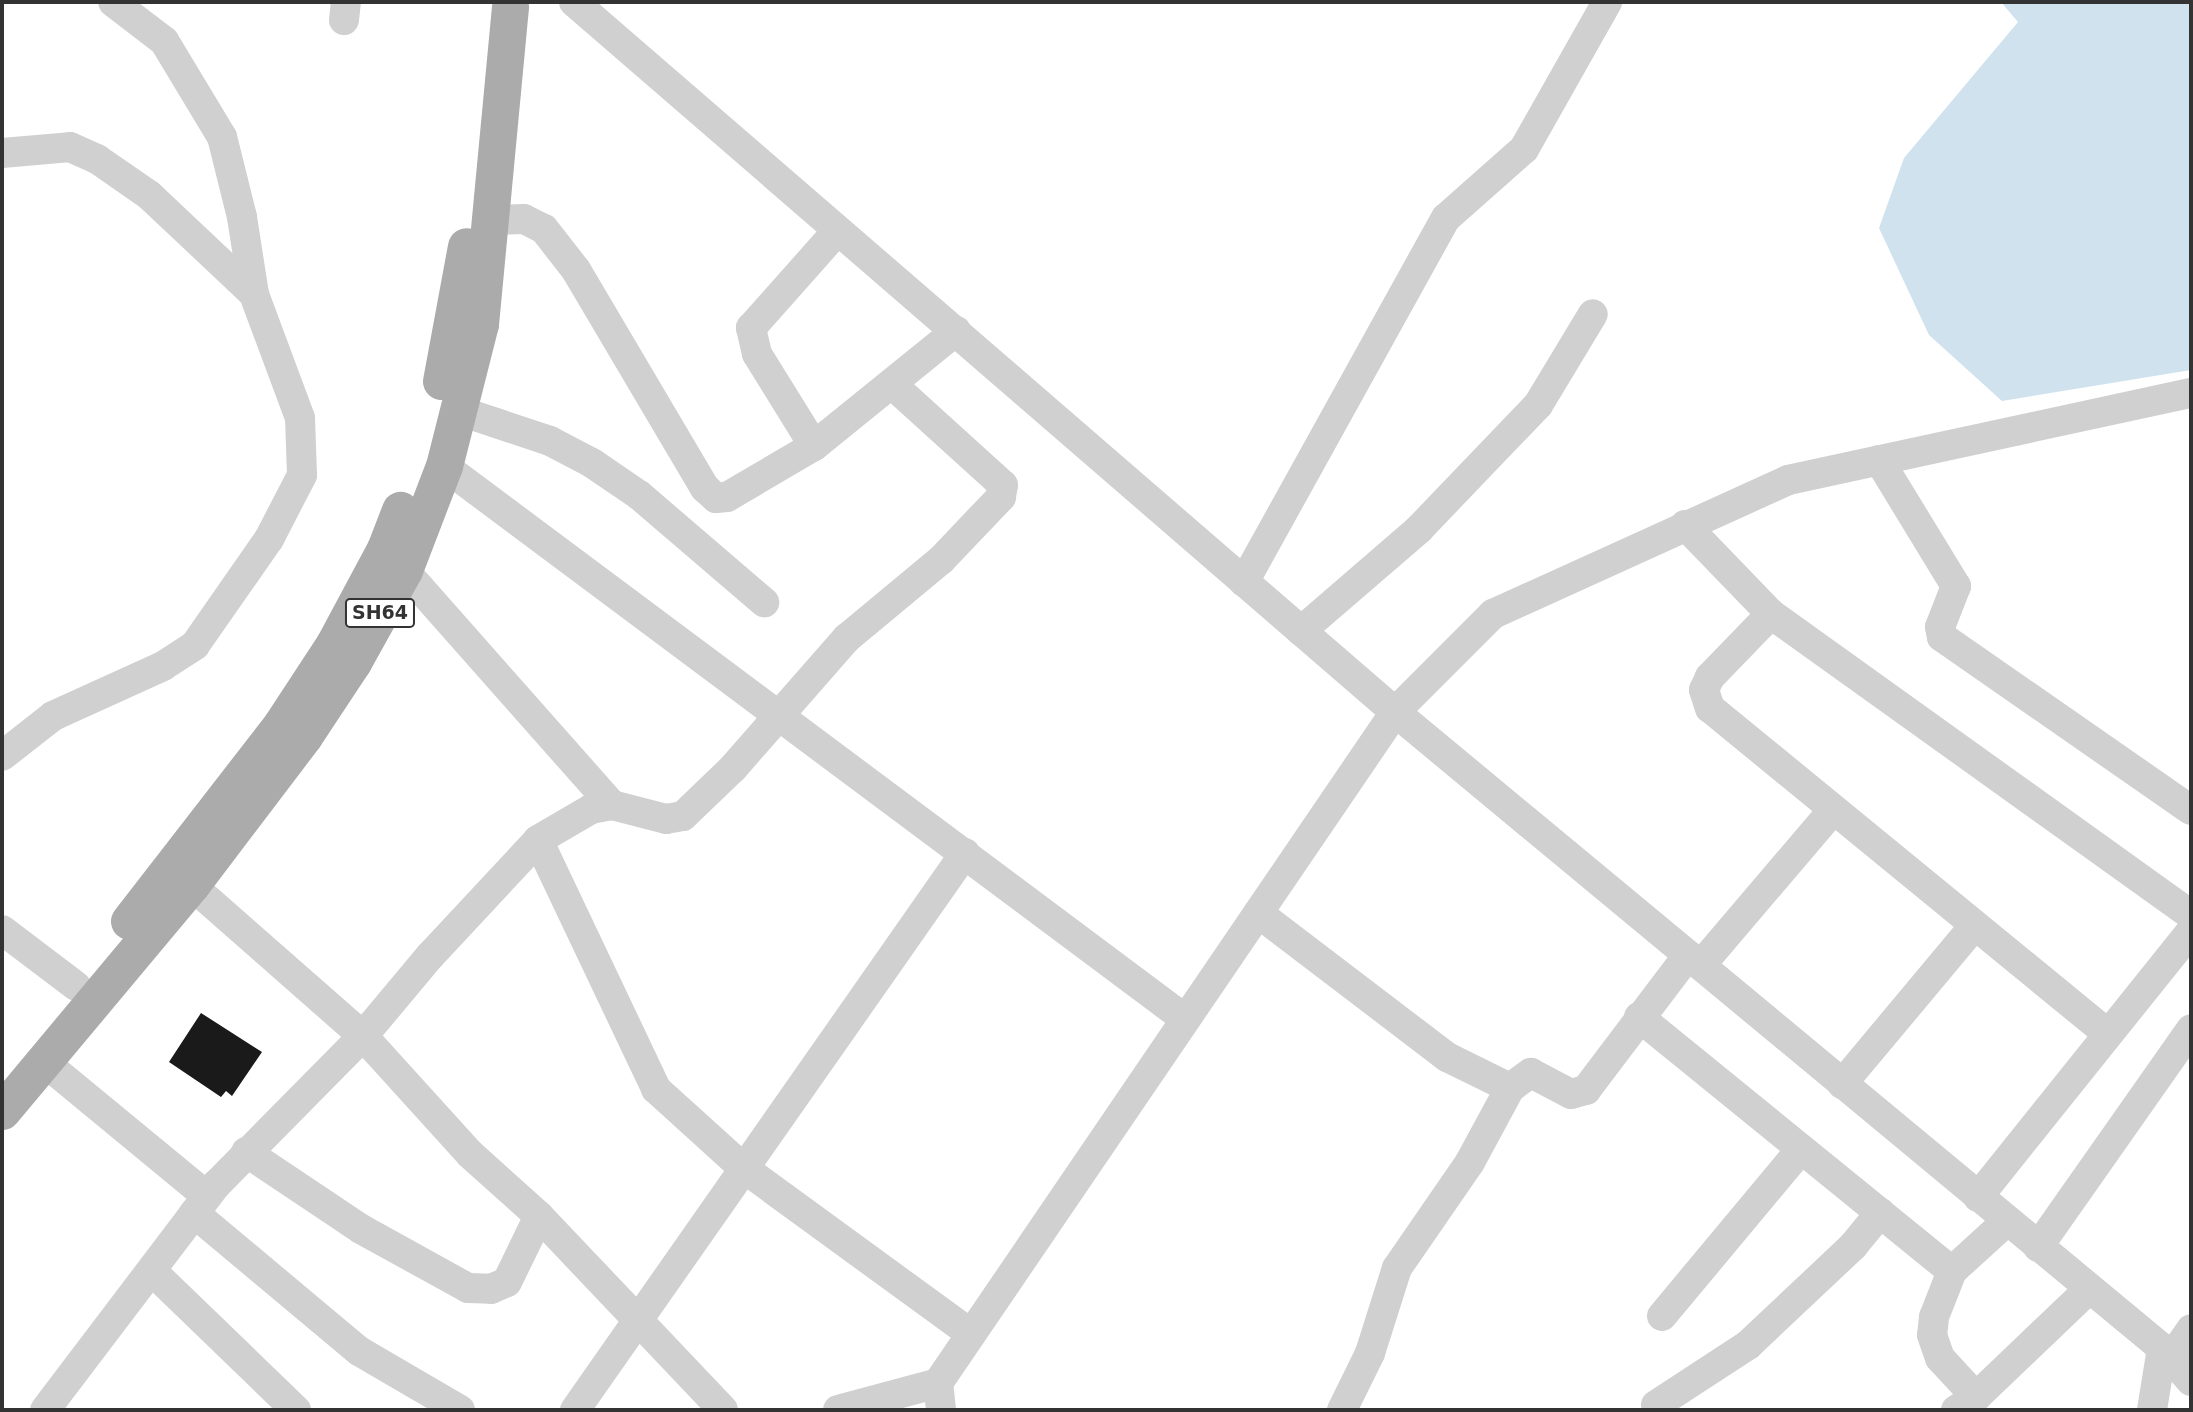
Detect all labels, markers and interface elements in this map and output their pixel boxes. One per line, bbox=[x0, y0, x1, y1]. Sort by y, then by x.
road number: SH64 bbox=[343, 598, 417, 628]

